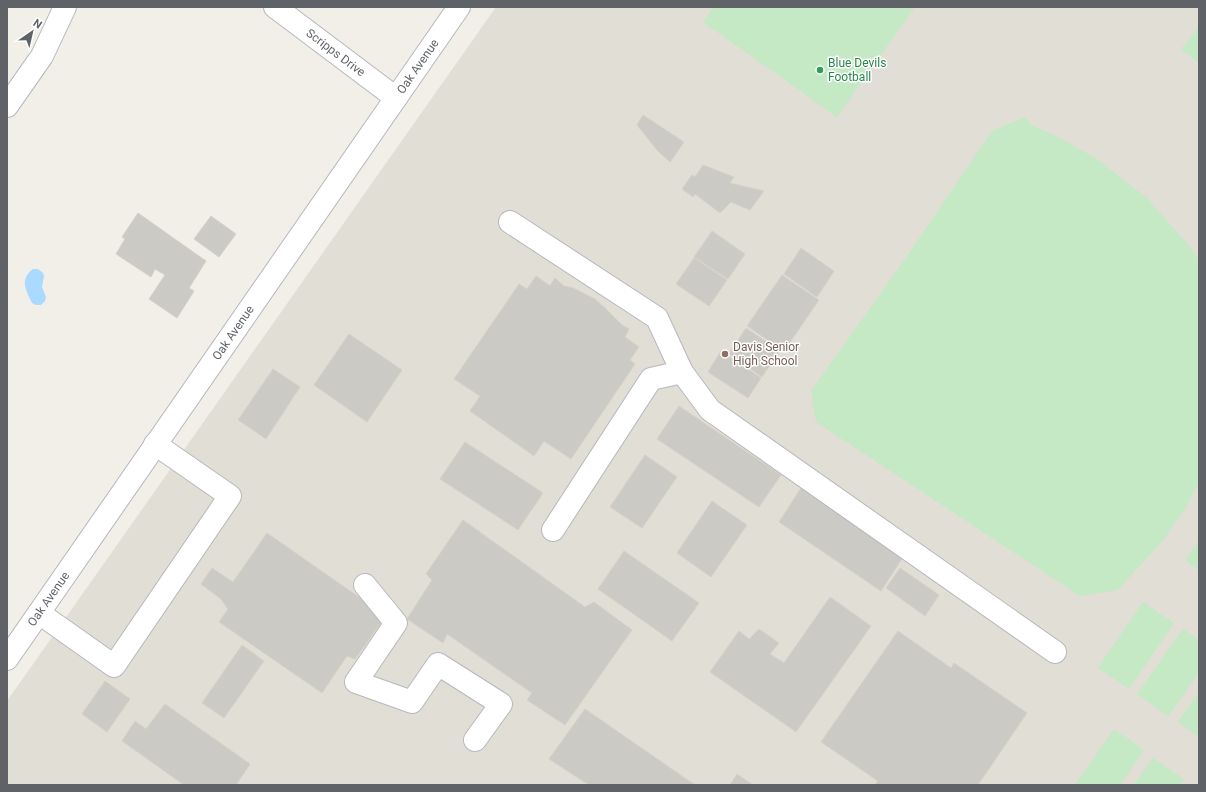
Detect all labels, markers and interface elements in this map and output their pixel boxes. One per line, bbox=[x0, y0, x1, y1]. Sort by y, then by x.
north arrow bbox=[12, 12, 52, 52]
text: N bbox=[30, 17, 44, 32]
street label: Scripps Drive bbox=[304, 26, 368, 79]
street label: Oak Avenue bbox=[394, 37, 442, 96]
place label: Blue Devils Football bbox=[828, 56, 886, 84]
marker: Blue Devils Football bbox=[815, 65, 825, 75]
street label: Oak Avenue bbox=[209, 303, 257, 363]
place label: Davis Senior High School bbox=[733, 340, 799, 368]
marker: Davis Senior High School bbox=[720, 349, 730, 359]
street label: Oak Avenue bbox=[25, 569, 72, 629]

